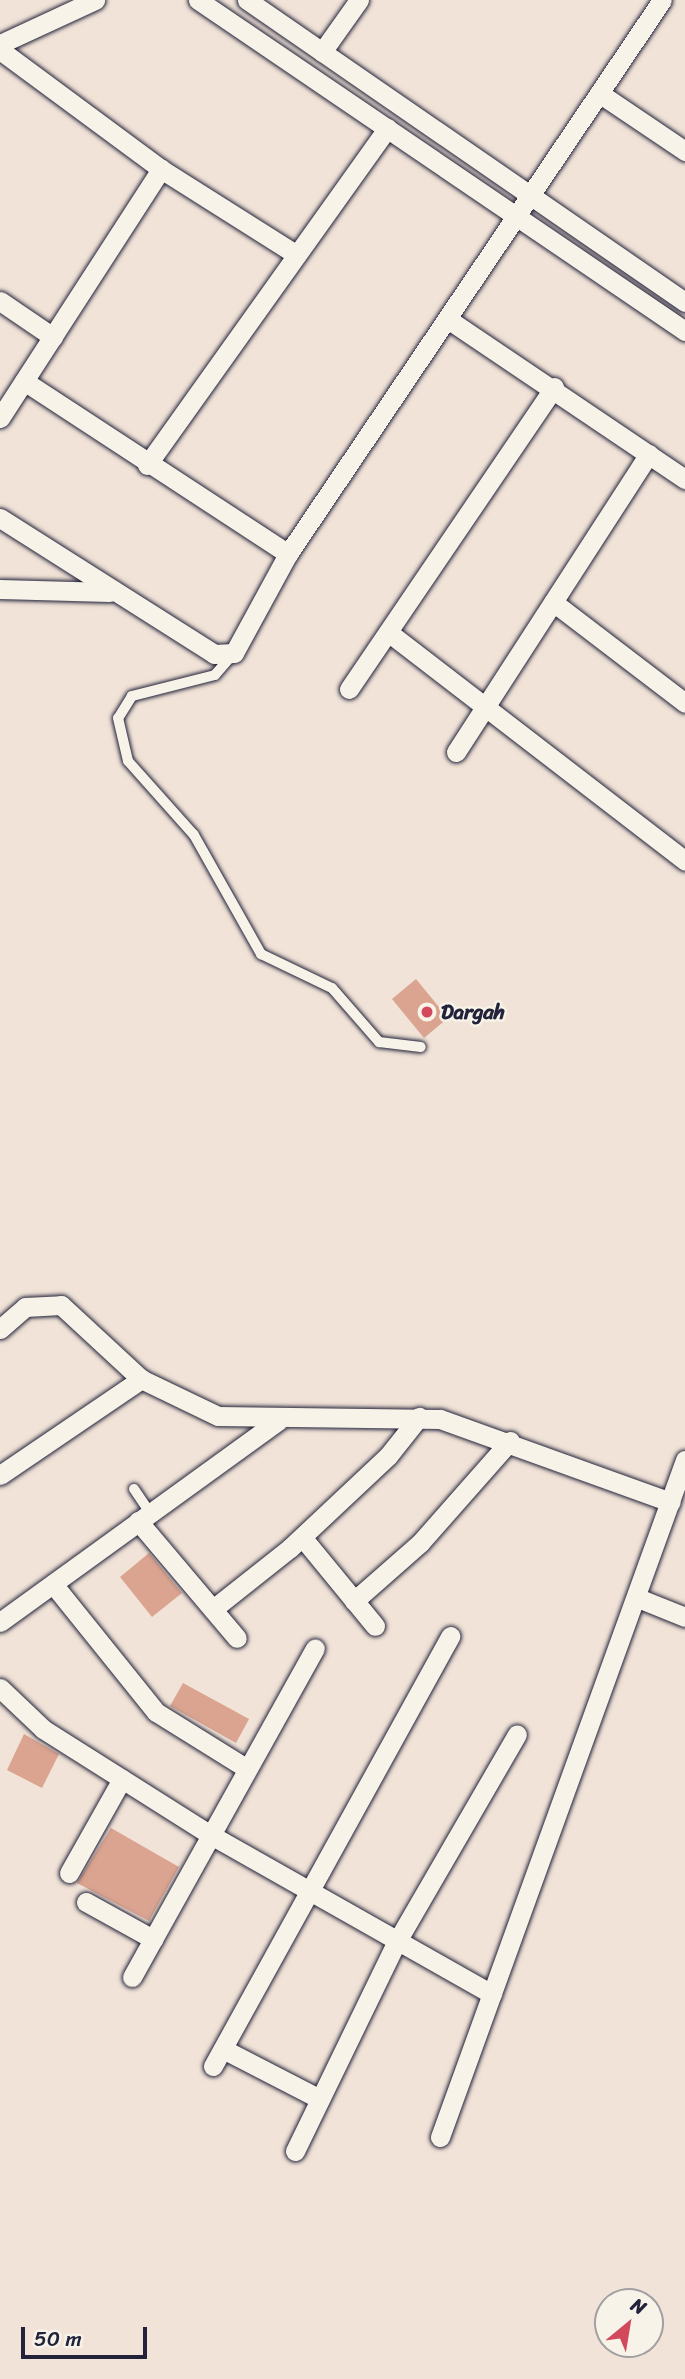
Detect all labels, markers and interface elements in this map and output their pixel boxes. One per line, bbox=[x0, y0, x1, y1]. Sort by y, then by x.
place label: Dargah bbox=[441, 999, 505, 1025]
marker: Dargah bbox=[419, 1004, 435, 1020]
north arrow bbox=[594, 2288, 664, 2358]
text: N bbox=[625, 2289, 653, 2324]
scale bar bbox=[24, 2312, 150, 2356]
text: 50 m bbox=[34, 2320, 82, 2358]

